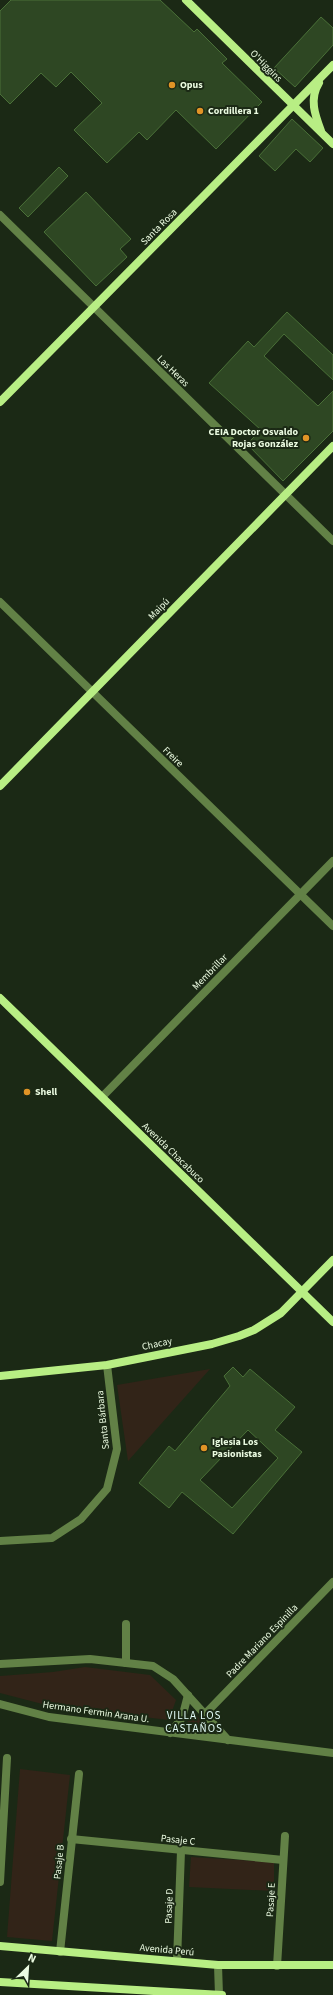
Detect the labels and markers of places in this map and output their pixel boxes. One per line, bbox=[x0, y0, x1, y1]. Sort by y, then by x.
place label: Opus bbox=[180, 78, 203, 92]
marker: Opus bbox=[167, 80, 177, 90]
place label: Cordillera 1 bbox=[208, 104, 259, 118]
marker: Cordillera 1 bbox=[195, 106, 205, 116]
place label: CEIA Doctor Osvaldo Rojas González bbox=[209, 425, 298, 451]
marker: CEIA Doctor Osvaldo Rojas González bbox=[301, 433, 311, 443]
place label: Shell bbox=[35, 1085, 57, 1099]
marker: Shell bbox=[22, 1087, 32, 1097]
place label: Iglesia Los Pasionistas bbox=[212, 1435, 262, 1461]
marker: Iglesia Los Pasionistas bbox=[199, 1443, 209, 1453]

